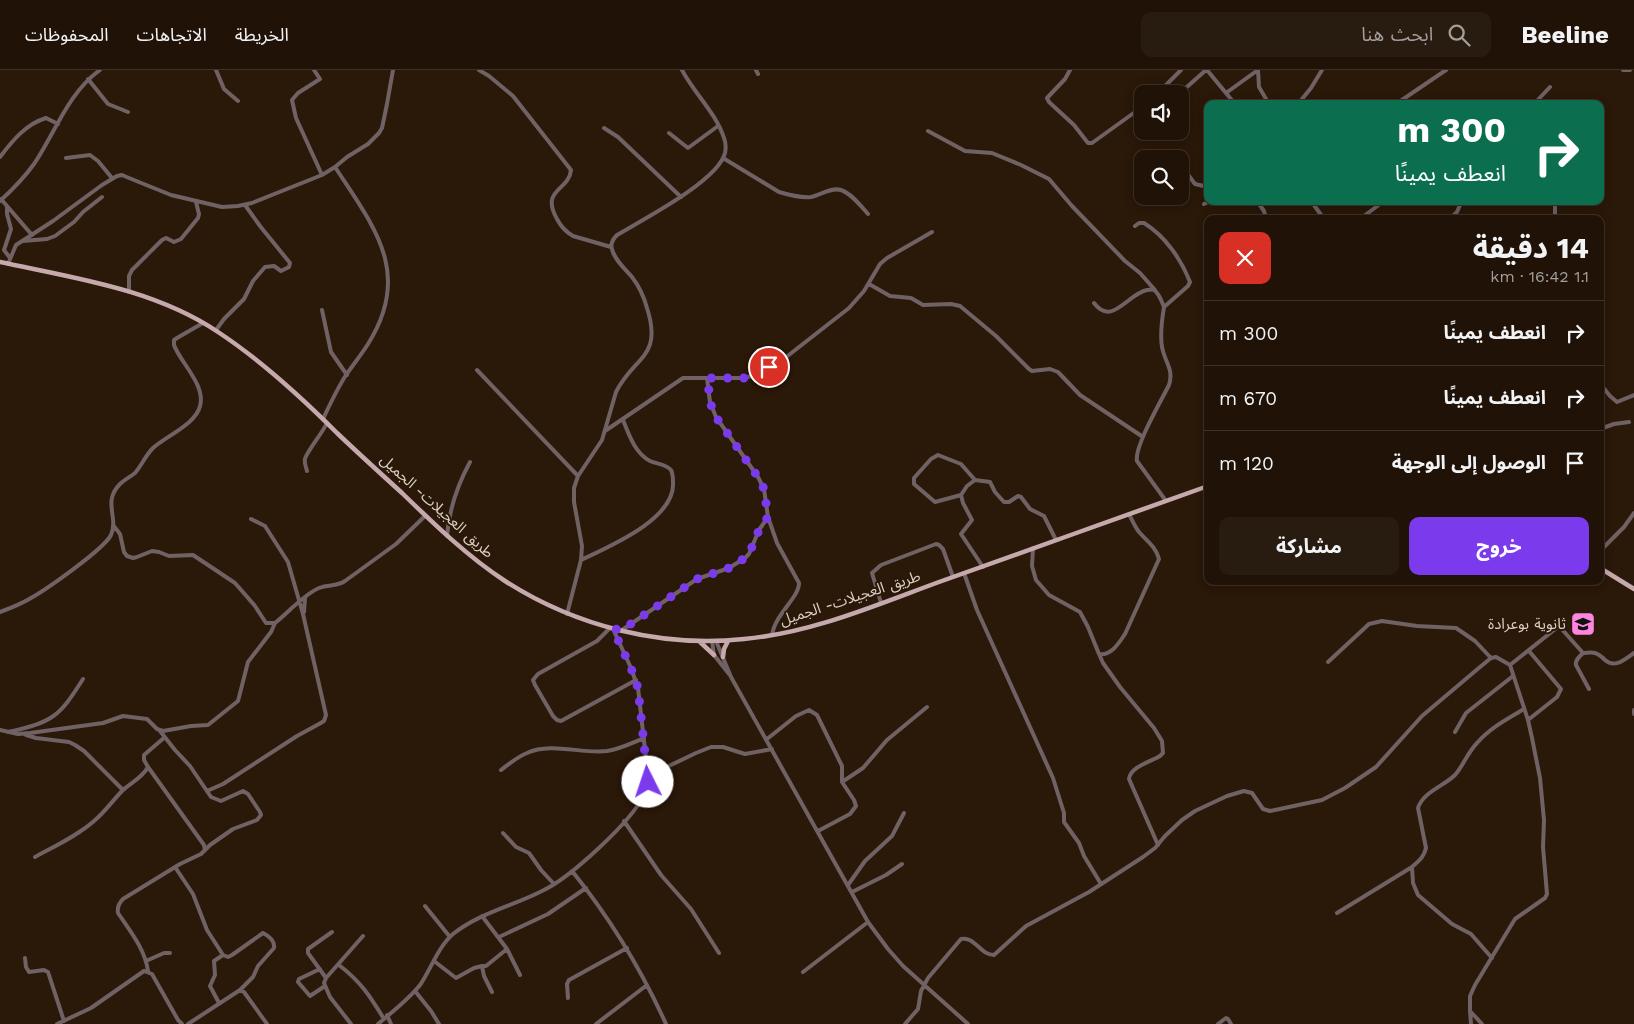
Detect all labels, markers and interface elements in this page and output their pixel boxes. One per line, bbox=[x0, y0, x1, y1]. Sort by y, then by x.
search box bbox=[1141, 12, 1491, 57]
icon: search bbox=[1445, 21, 1473, 49]
text: Beeline bbox=[1521, 21, 1609, 49]
text: ابحث هنا bbox=[1361, 23, 1433, 46]
text: المحفوظات bbox=[25, 24, 109, 45]
text: الاتجاهات bbox=[137, 24, 207, 45]
text: الخريطة bbox=[235, 24, 289, 45]
map controls bbox=[1134, 85, 1189, 205]
button: sound bbox=[1134, 85, 1189, 140]
text: 300 m bbox=[1397, 109, 1506, 151]
icon: right bbox=[1524, 120, 1589, 185]
button: search bbox=[1134, 150, 1189, 205]
text: انعطف يمينًا bbox=[1395, 161, 1506, 186]
text: 14 دقيقة bbox=[1473, 230, 1589, 265]
button: close bbox=[1219, 232, 1271, 284]
text: 1.1 km · 16:42 bbox=[1490, 267, 1589, 286]
icon: right bbox=[1561, 319, 1589, 347]
text: انعطف يمينًا bbox=[1443, 321, 1546, 344]
text: 300 m bbox=[1219, 322, 1278, 345]
pin bbox=[748, 346, 790, 388]
icon: arrive bbox=[755, 353, 783, 381]
icon: right bbox=[1561, 384, 1589, 412]
text: انعطف يمينًا bbox=[1443, 386, 1546, 409]
text: 670 m bbox=[1219, 387, 1277, 410]
icon: arrive bbox=[1561, 449, 1589, 477]
street label: طريق العجيلات- الجميل bbox=[376, 450, 498, 563]
text: الوصول إلى الوجهة bbox=[1392, 451, 1546, 474]
text: 120 m bbox=[1219, 452, 1274, 475]
button: مشاركة bbox=[1219, 517, 1399, 575]
button: خروج bbox=[1409, 517, 1589, 575]
street label: طريق العجيلات- الجميل bbox=[777, 567, 923, 630]
school or university icon: ثانوية بوعرادة bbox=[1570, 611, 1596, 637]
place label: ثانوية بوعرادة bbox=[1488, 615, 1566, 633]
position arrow bbox=[621, 755, 673, 807]

